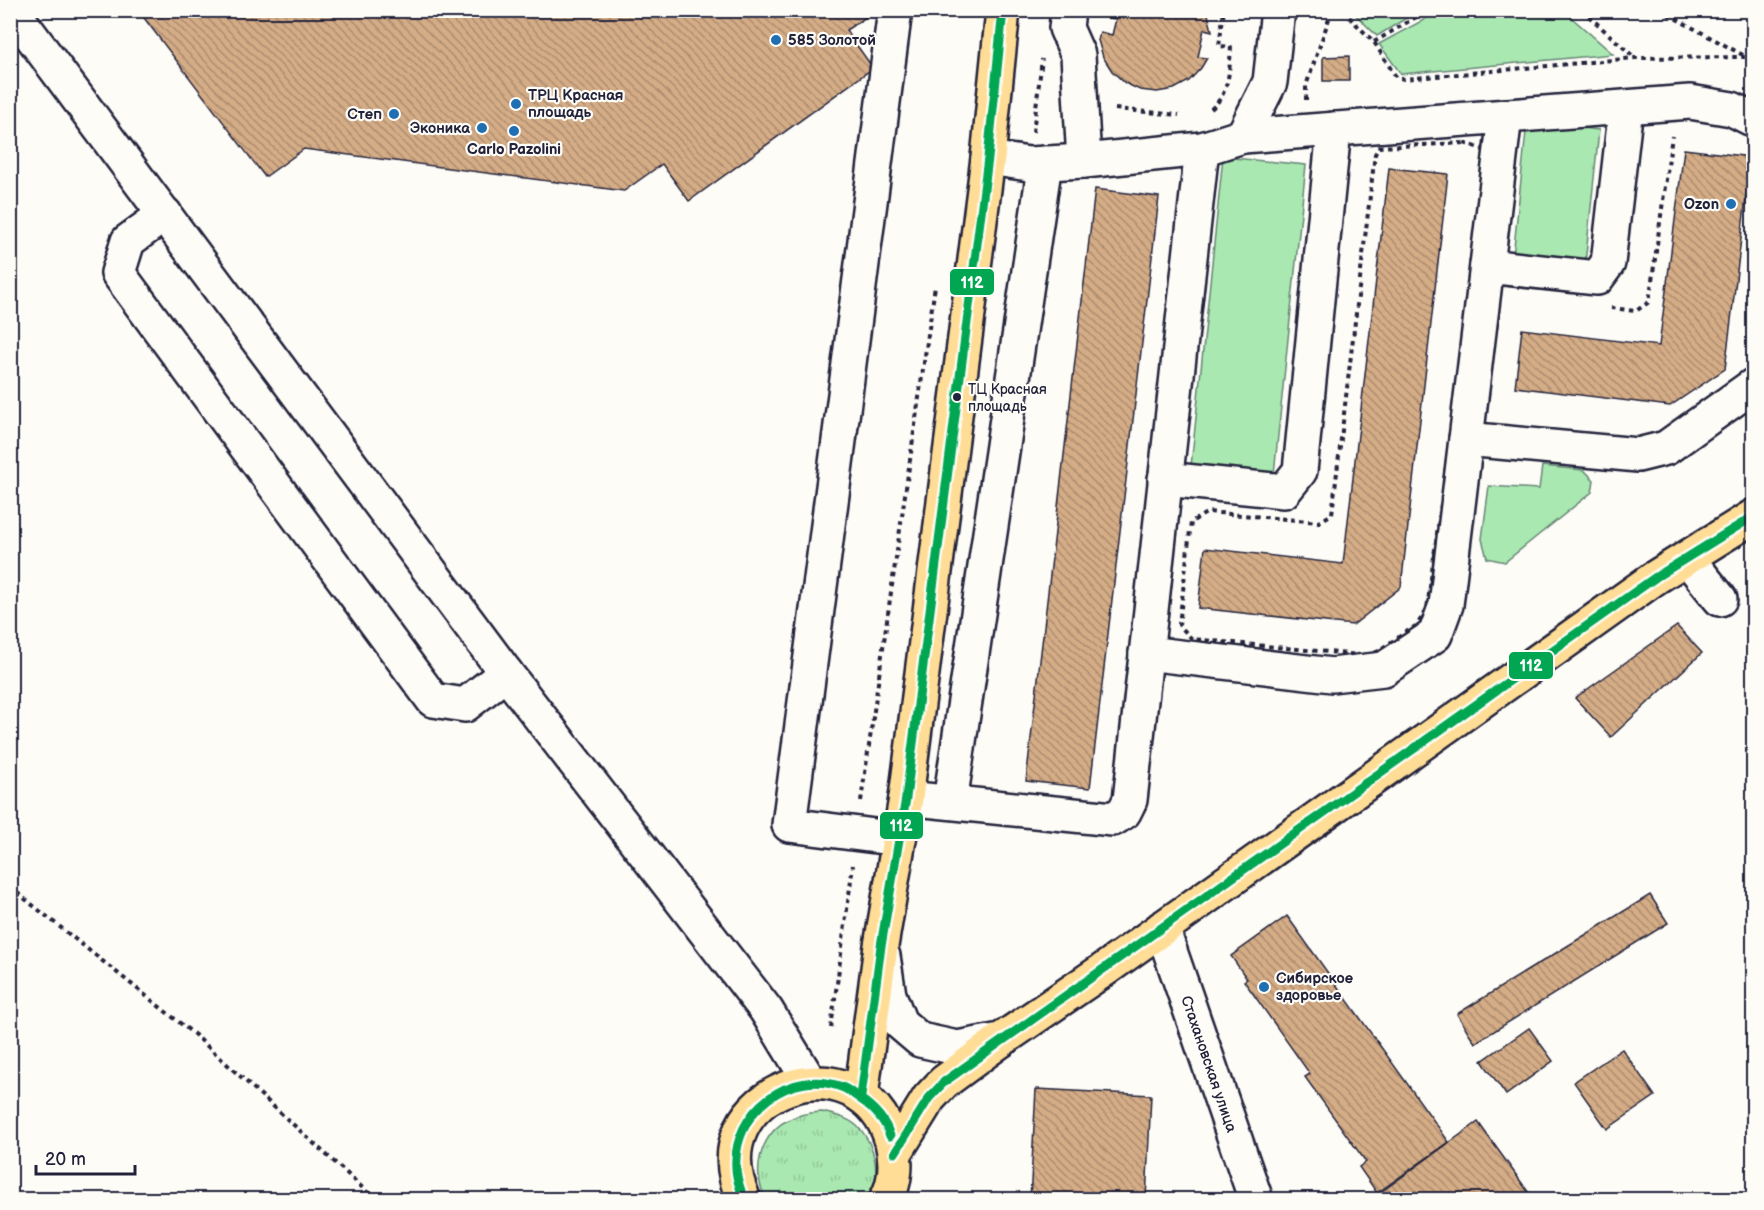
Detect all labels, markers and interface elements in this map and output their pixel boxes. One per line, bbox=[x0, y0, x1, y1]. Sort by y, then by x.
place label: 585 Золотой bbox=[788, 31, 876, 50]
marker: 585 Золотой bbox=[769, 33, 783, 47]
place label: ТРЦ Красная площадь bbox=[528, 86, 624, 122]
marker: ТРЦ Красная площадь bbox=[509, 97, 523, 111]
place label: Степ bbox=[347, 105, 382, 124]
marker: Степ bbox=[387, 107, 401, 121]
place label: Эконика bbox=[410, 119, 470, 138]
marker: Эконика bbox=[475, 121, 489, 135]
marker: Carlo Pazolini bbox=[507, 124, 521, 138]
place label: Carlo Pazolini bbox=[467, 140, 561, 159]
place label: Ozon bbox=[1684, 195, 1719, 214]
marker: Ozon bbox=[1724, 197, 1738, 211]
line badge: 112 bbox=[949, 268, 995, 296]
text: 112 bbox=[960, 274, 984, 293]
place label: ТЦ Красная площадь bbox=[968, 381, 1047, 415]
marker: ТЦ Красная площадь bbox=[951, 391, 963, 403]
line badge: 112 bbox=[1508, 651, 1554, 680]
text: 112 bbox=[1519, 657, 1543, 676]
line badge: 112 bbox=[879, 811, 924, 840]
text: 112 bbox=[889, 817, 913, 836]
place label: Сибирское здоровье bbox=[1276, 969, 1353, 1005]
marker: Сибирское здоровье bbox=[1257, 980, 1271, 994]
street label: Стахановская улица bbox=[1176, 993, 1241, 1135]
scale bar bbox=[36, 1138, 135, 1176]
text: 20 m bbox=[45, 1149, 86, 1170]

